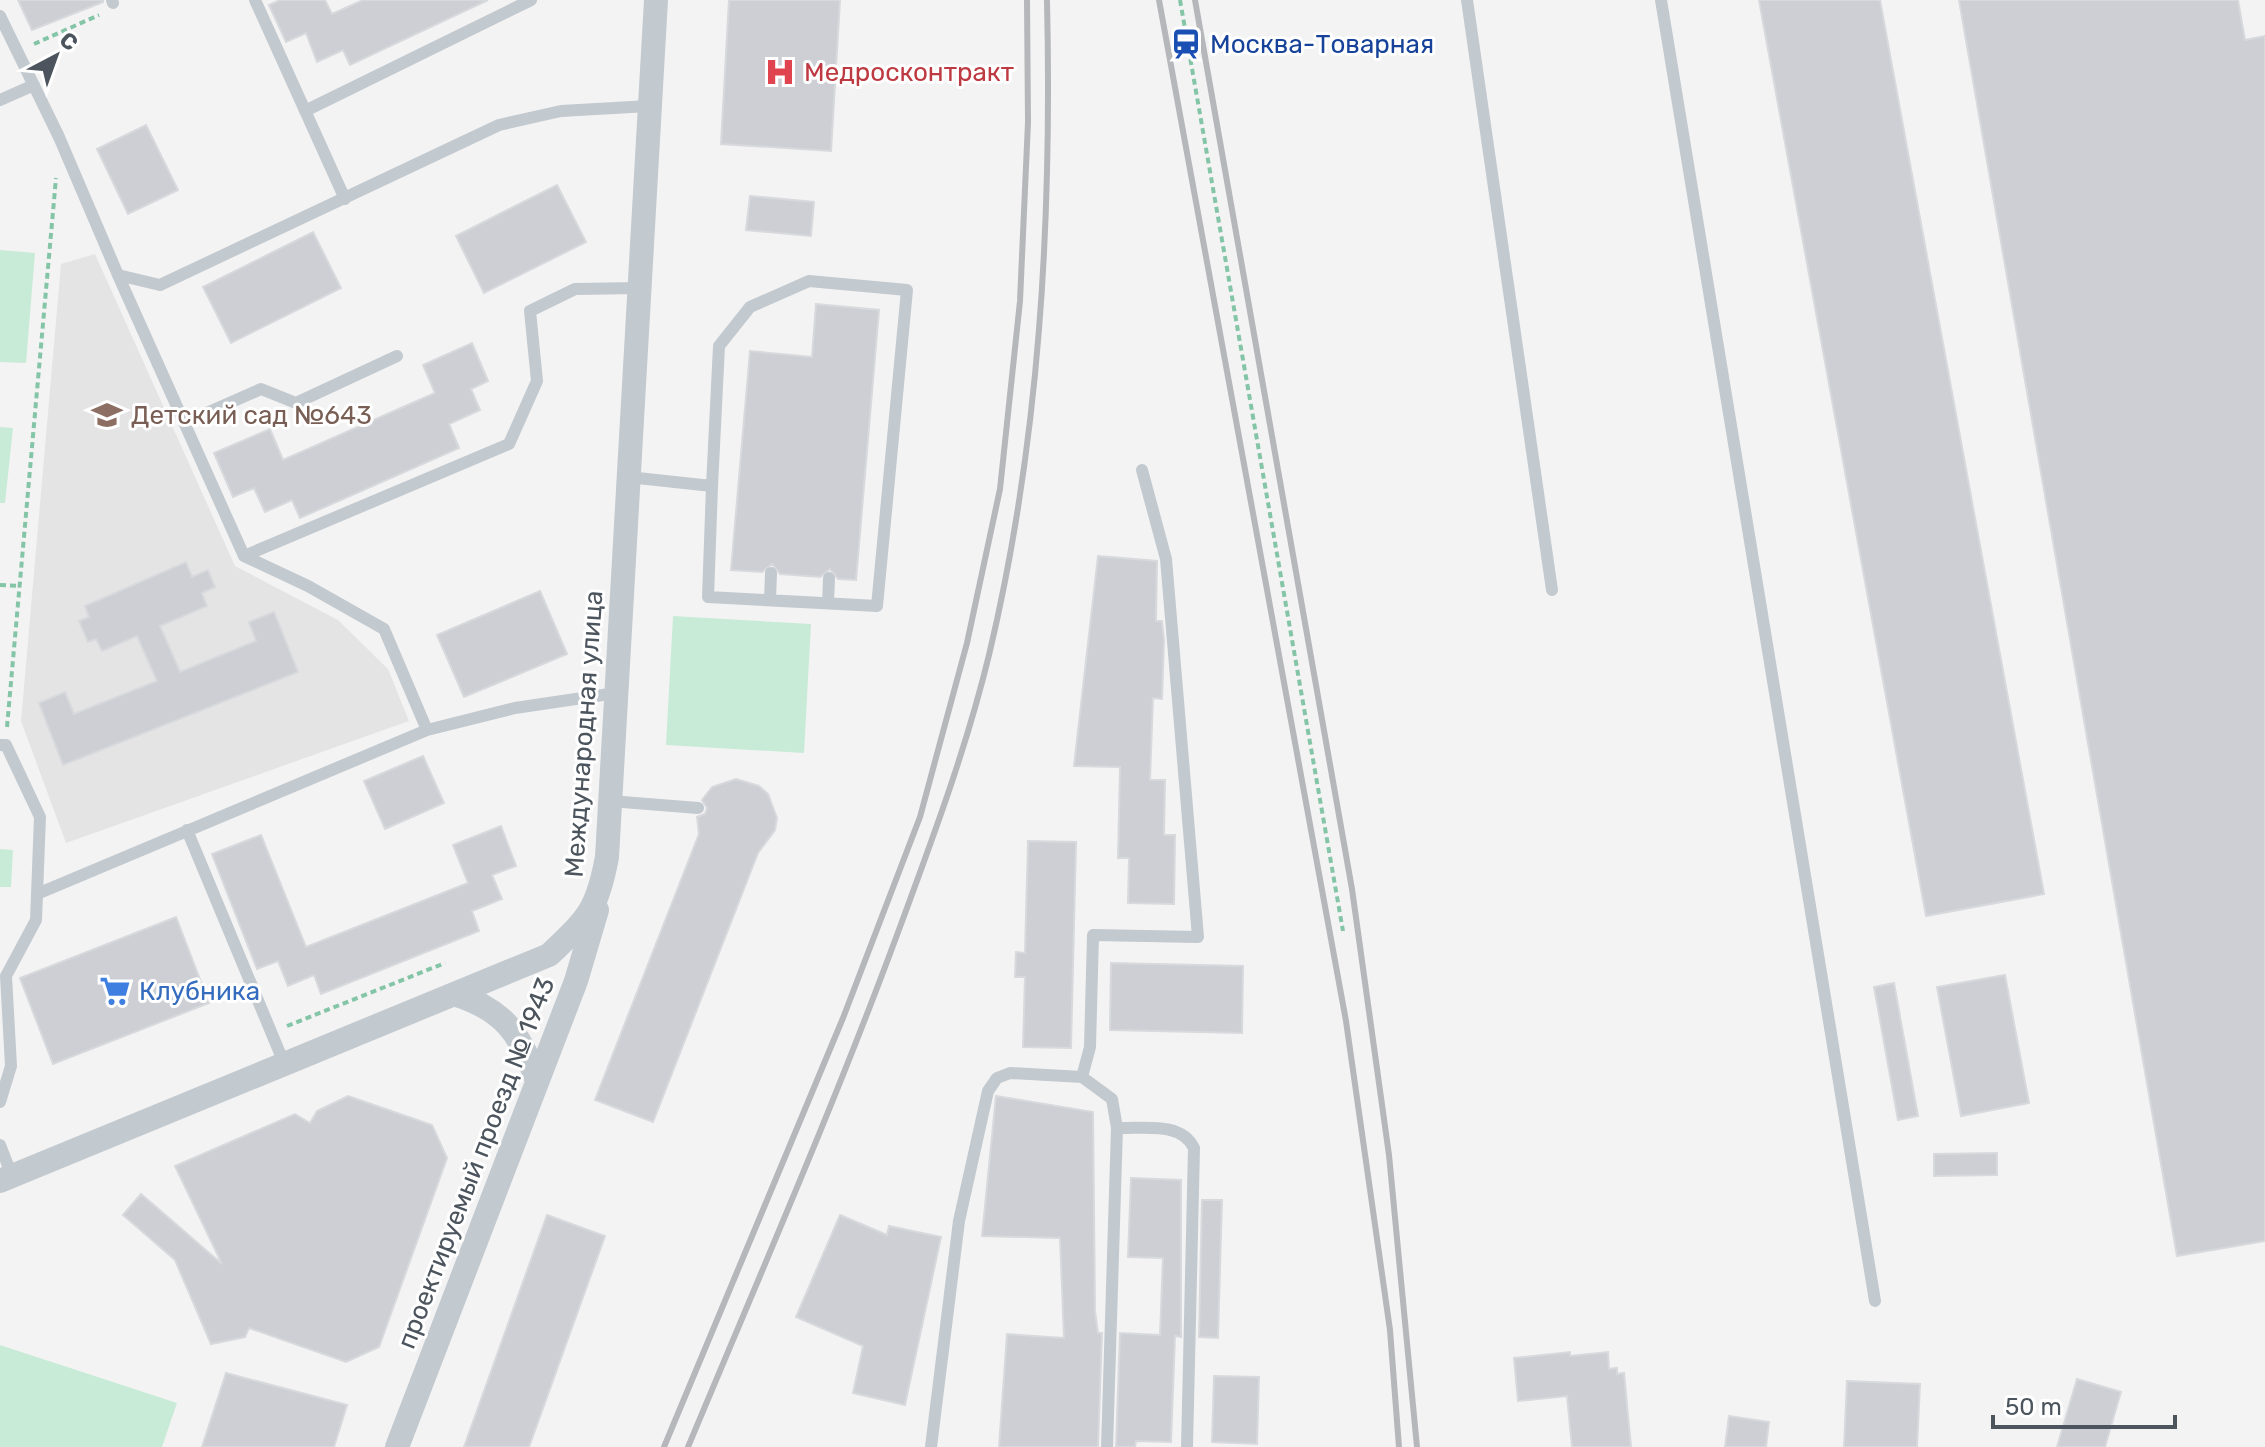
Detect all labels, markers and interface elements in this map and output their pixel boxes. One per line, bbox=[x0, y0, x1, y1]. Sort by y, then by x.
north arrow bbox=[16, 16, 96, 96]
text: С bbox=[54, 26, 83, 57]
station icon: Москва-Товарная bbox=[1169, 27, 1203, 61]
place label: Москва-Товарная bbox=[1210, 29, 1434, 60]
hospital icon: Медросконтракт bbox=[763, 55, 797, 89]
place label: Медросконтракт bbox=[804, 57, 1014, 88]
school or university icon: Детский сад №643 bbox=[90, 398, 124, 432]
place label: Детский сад №643 bbox=[131, 400, 372, 431]
street label: Международная улица bbox=[559, 589, 609, 879]
street label: проектируемый проезд № 1943 bbox=[391, 973, 561, 1353]
supermarket icon: Клубника bbox=[98, 974, 132, 1008]
place label: Клубника bbox=[139, 976, 260, 1007]
scale bar bbox=[1993, 1379, 2175, 1429]
text: 50 m bbox=[2005, 1393, 2062, 1421]

